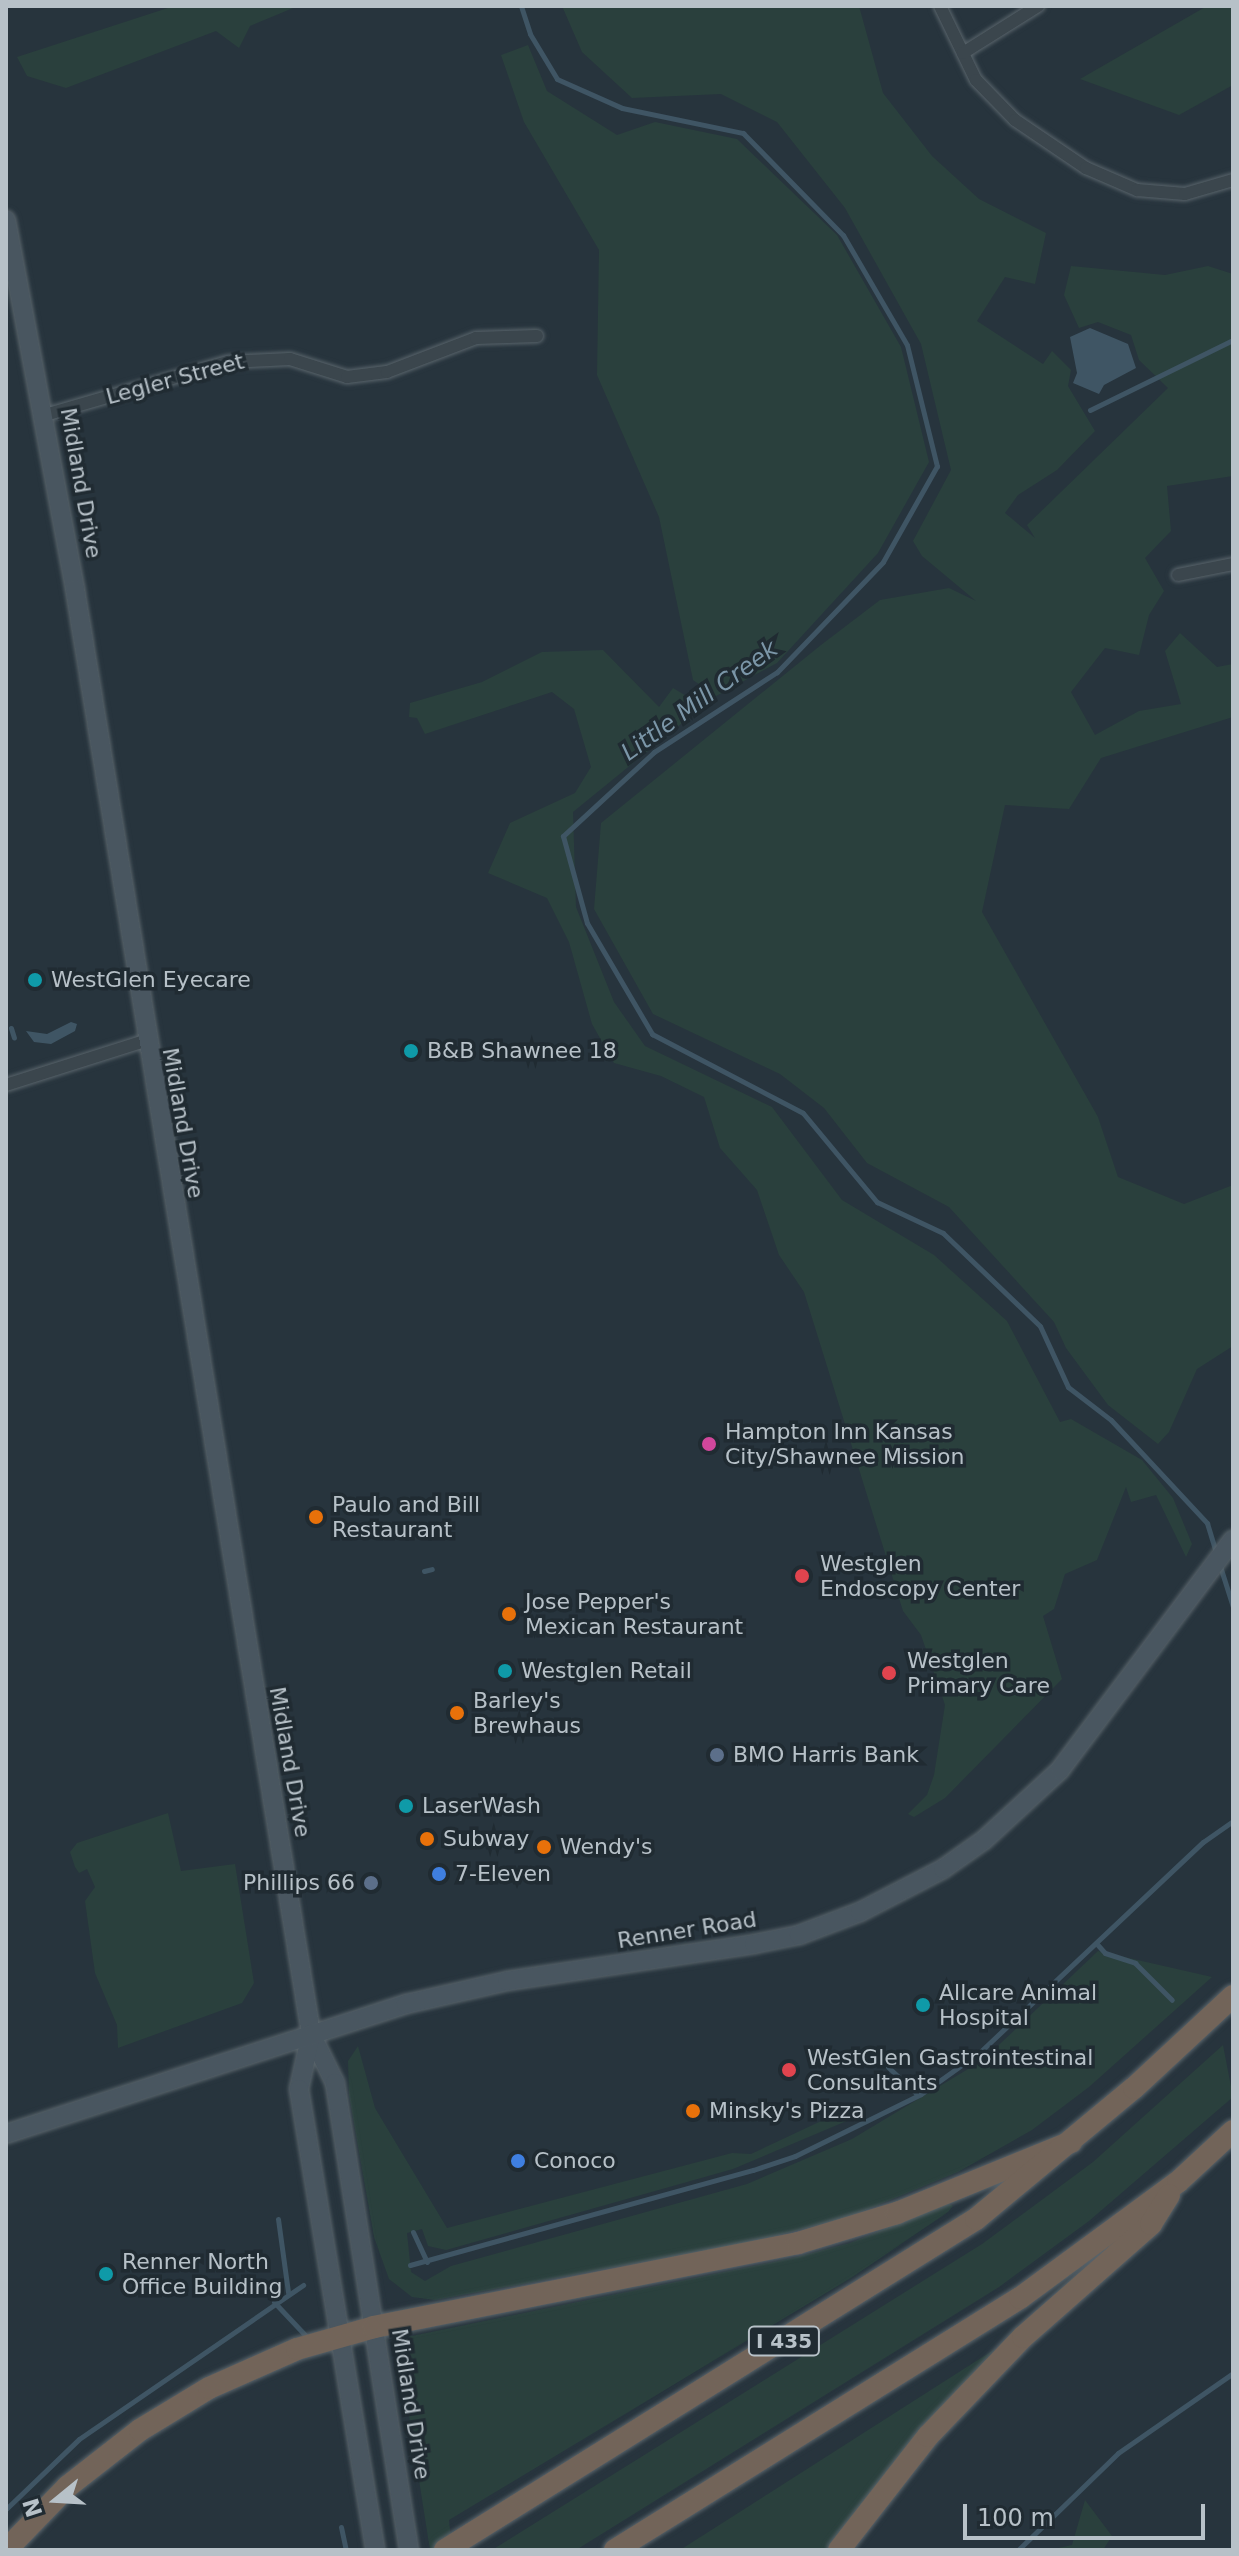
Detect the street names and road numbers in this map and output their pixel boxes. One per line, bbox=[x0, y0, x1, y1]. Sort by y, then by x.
street label: Legler Street bbox=[103, 348, 247, 410]
street label: Midland Drive bbox=[55, 406, 107, 560]
street label: Midland Drive bbox=[157, 1046, 209, 1200]
street label: Midland Drive bbox=[264, 1685, 316, 1839]
street label: Renner Road bbox=[616, 1906, 758, 1954]
road number: I 435 bbox=[746, 2325, 822, 2357]
street label: Midland Drive bbox=[386, 2327, 436, 2481]

